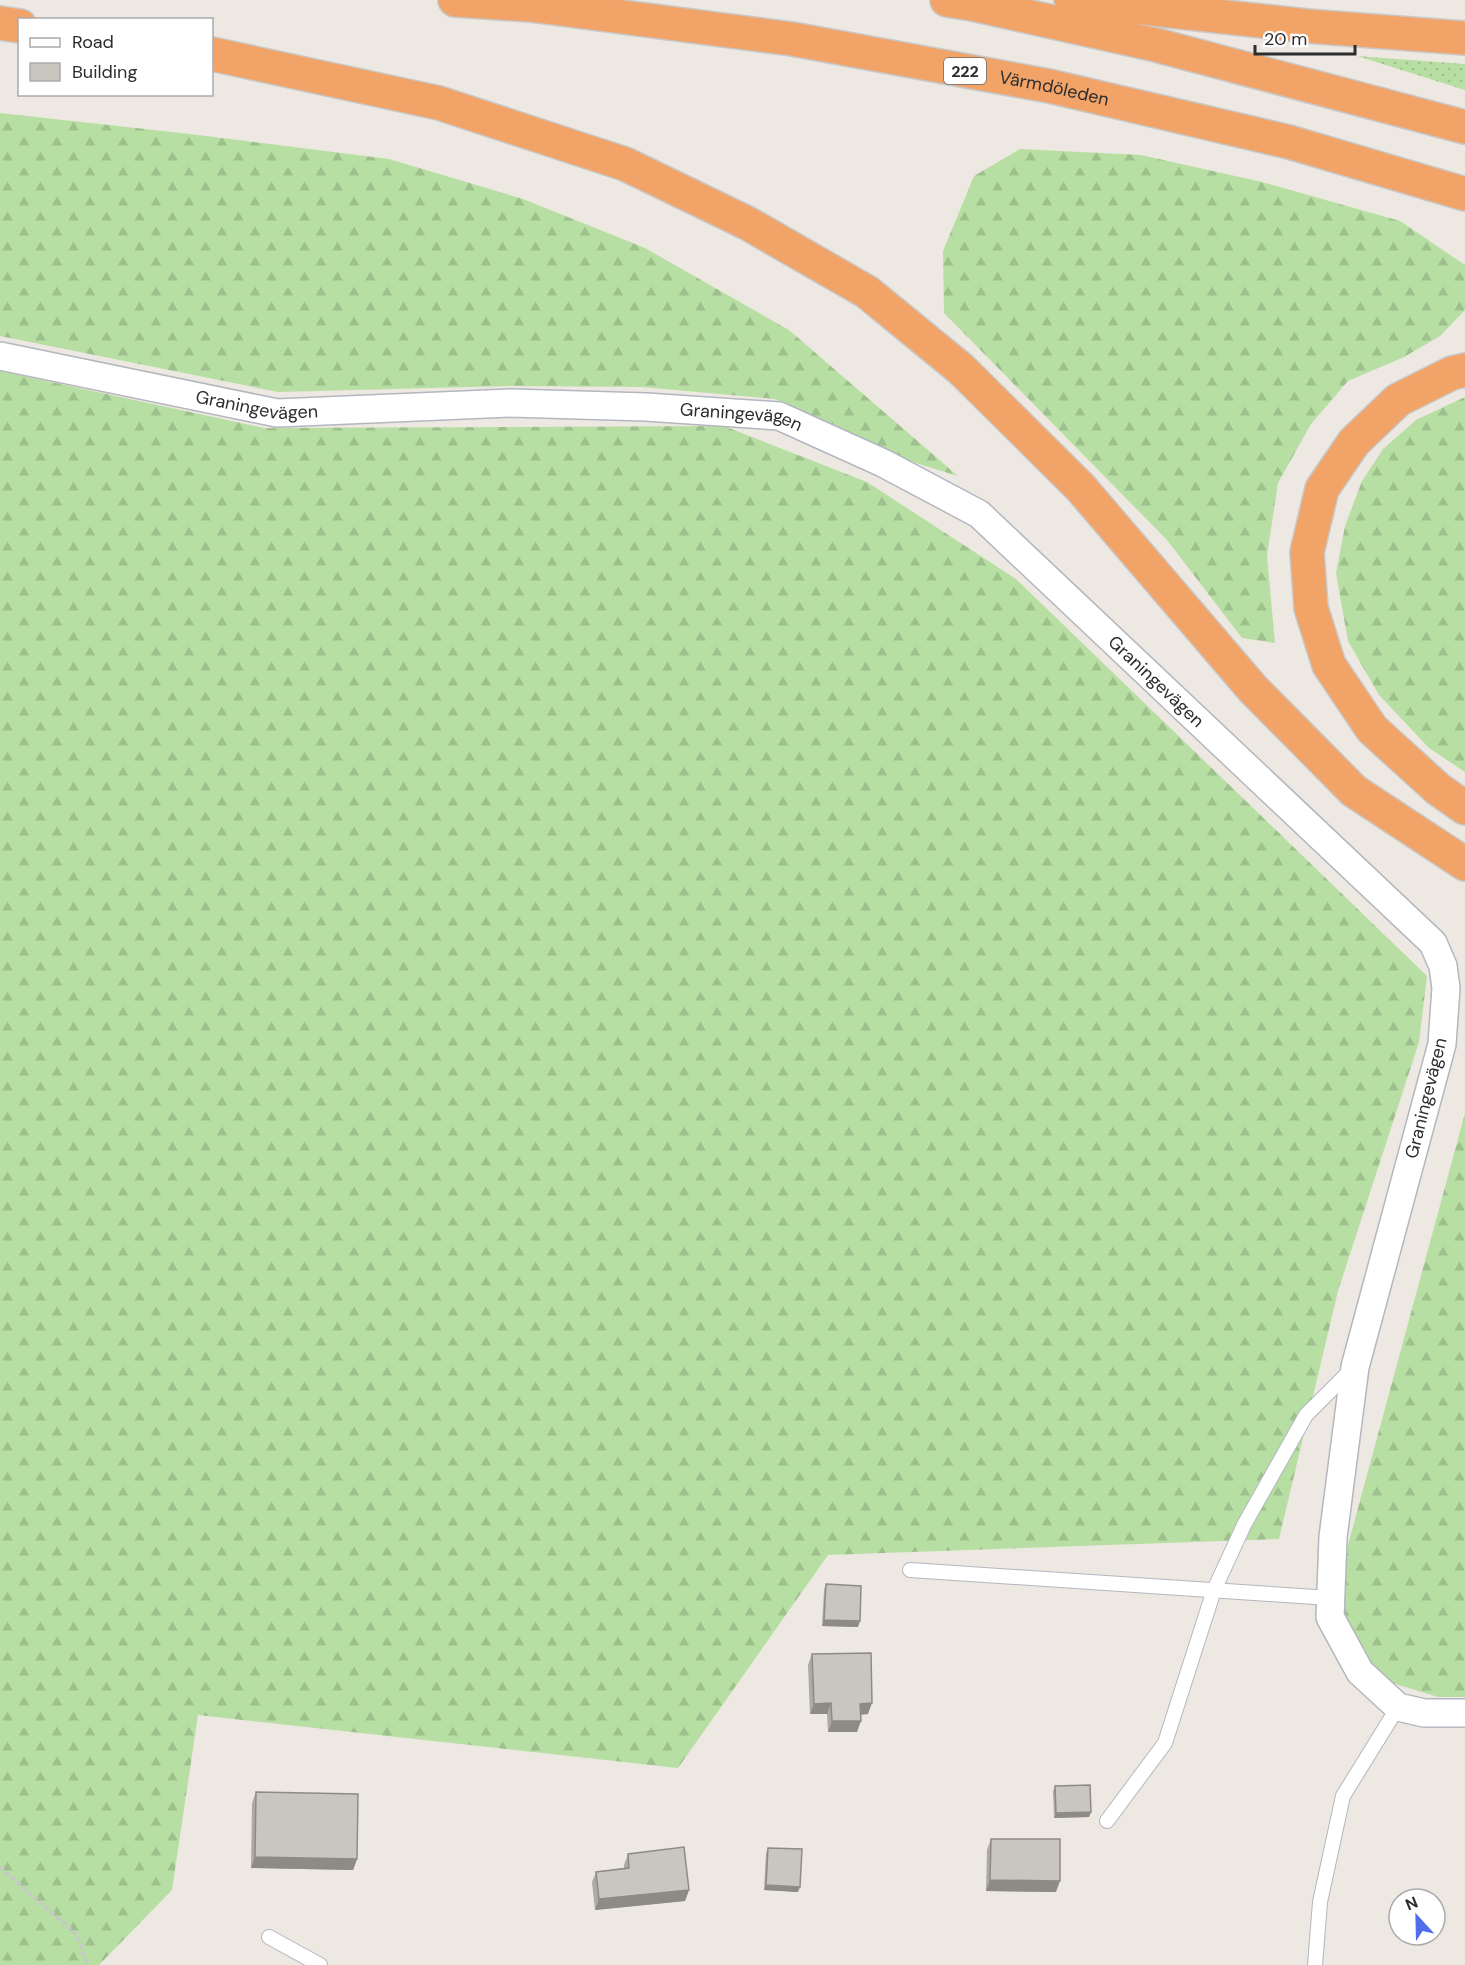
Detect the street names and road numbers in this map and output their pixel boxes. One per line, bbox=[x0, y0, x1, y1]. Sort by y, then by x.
road number: 222 bbox=[944, 58, 986, 84]
street label: Värmdöleden bbox=[997, 65, 1111, 112]
street label: Graningevägen bbox=[194, 385, 319, 425]
street label: Graningevägen bbox=[679, 397, 806, 437]
street label: Graningevägen bbox=[1103, 630, 1209, 733]
street label: Graningevägen bbox=[1399, 1035, 1453, 1161]

